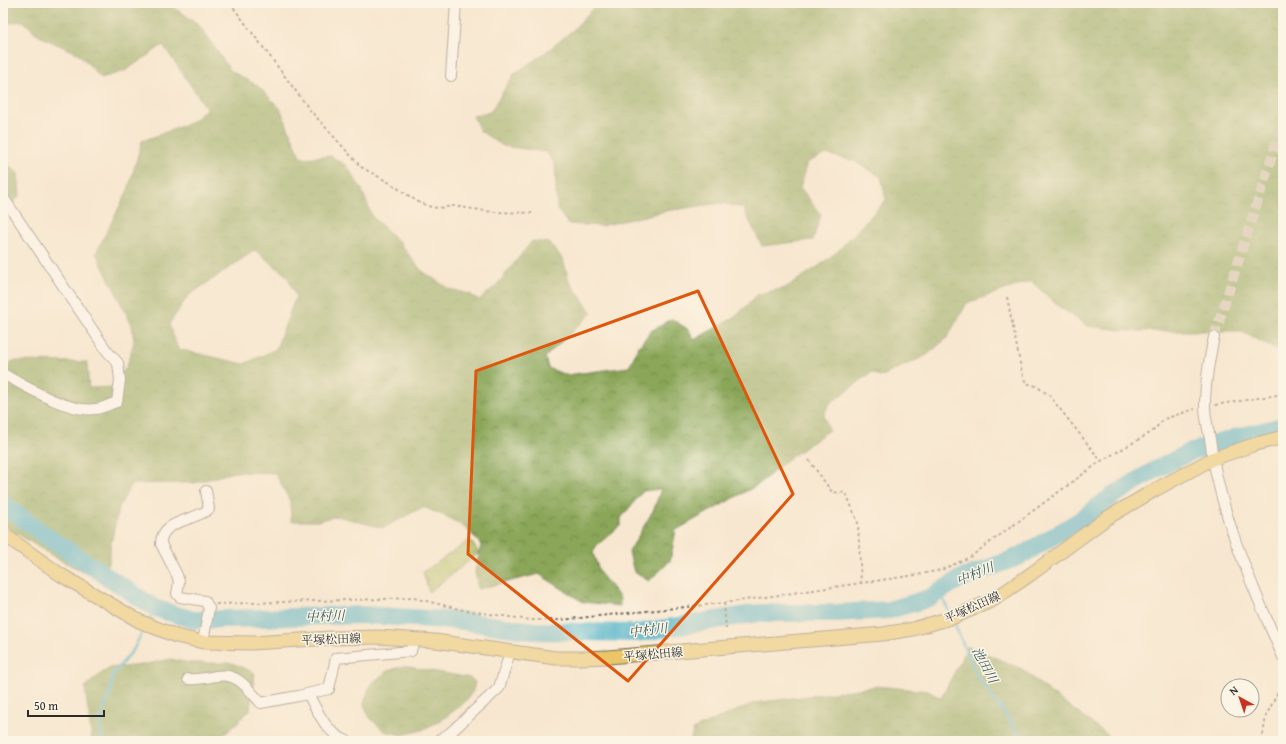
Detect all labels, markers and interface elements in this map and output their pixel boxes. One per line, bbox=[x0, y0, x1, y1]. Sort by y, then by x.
water label: 中村川 bbox=[953, 557, 998, 590]
street label: 平塚松田線 bbox=[941, 587, 1003, 627]
water label: 中村川 bbox=[305, 606, 347, 626]
water label: 中村川 bbox=[627, 618, 670, 642]
street label: 平塚松田線 bbox=[301, 629, 361, 649]
street label: 平塚松田線 bbox=[622, 643, 684, 665]
water label: 池田川 bbox=[967, 643, 1003, 688]
north arrow bbox=[1220, 678, 1260, 718]
text: N bbox=[1226, 681, 1242, 699]
scale bar bbox=[28, 692, 104, 718]
text: 50 m bbox=[34, 697, 58, 714]

